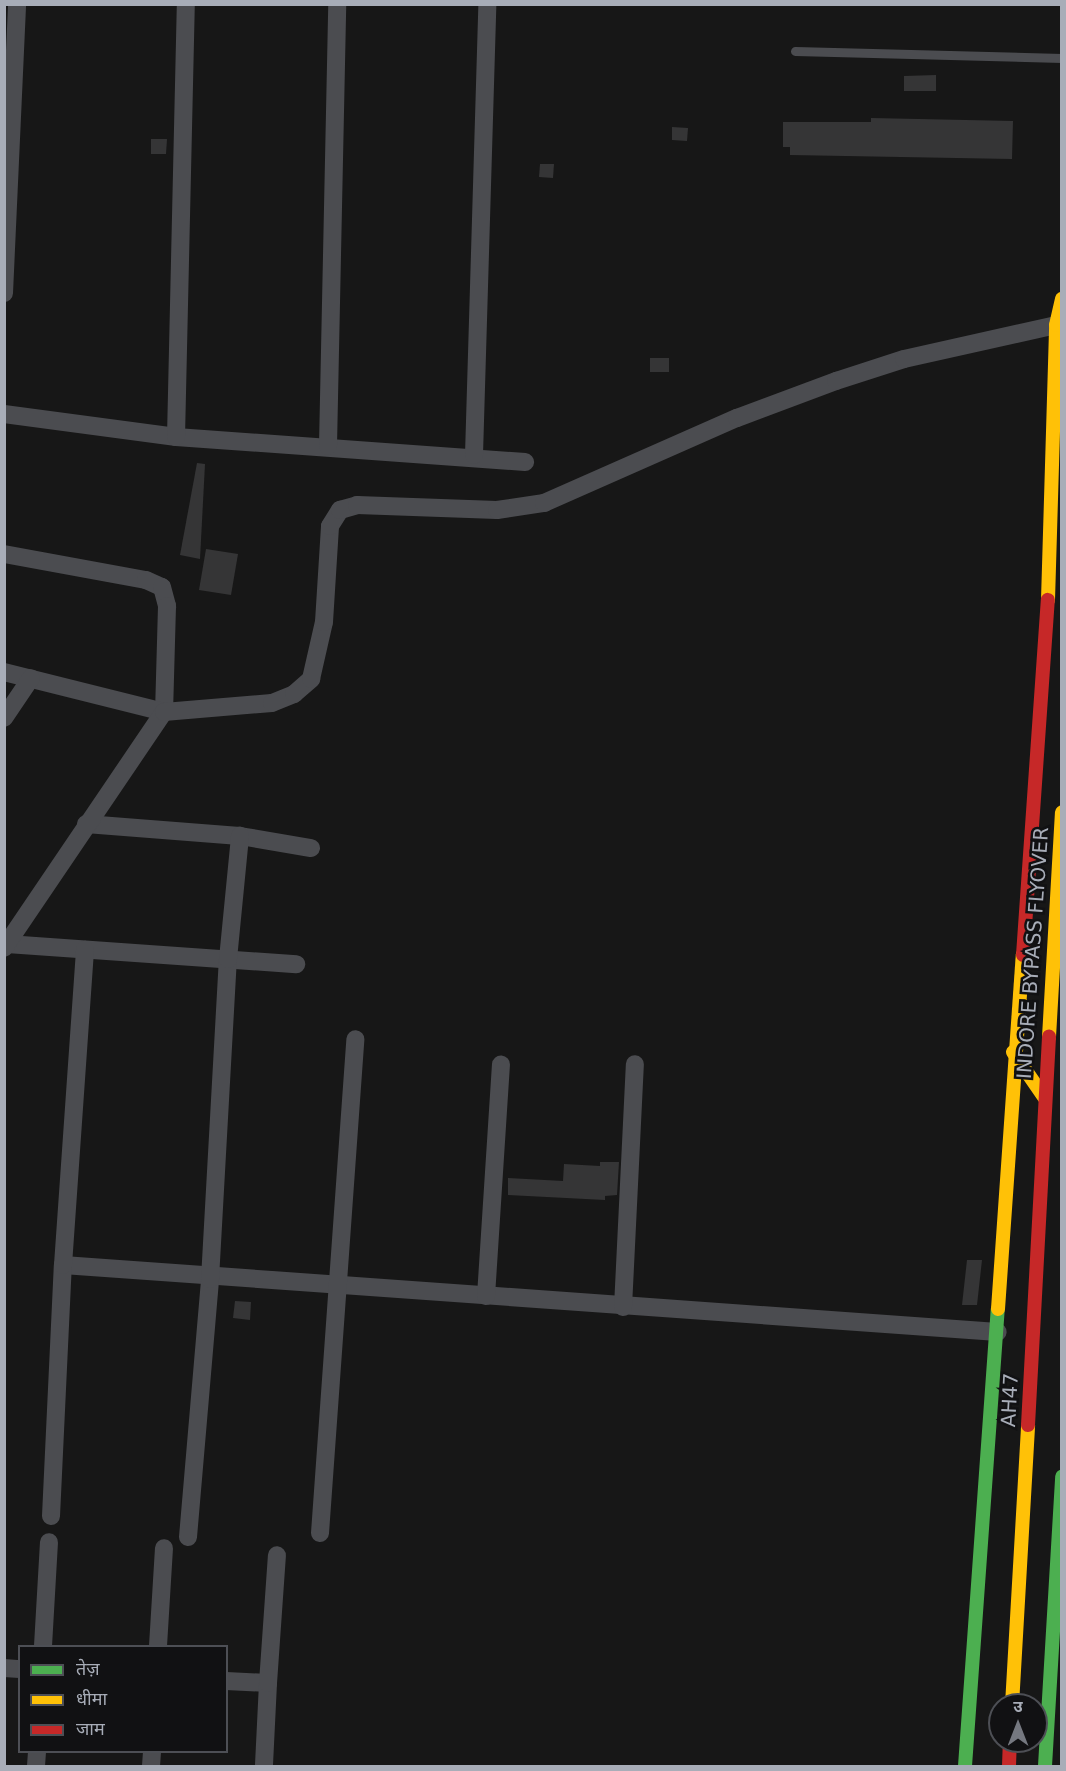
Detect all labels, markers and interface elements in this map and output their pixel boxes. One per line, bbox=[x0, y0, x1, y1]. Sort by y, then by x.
street label: INDORE BYPASS FLYOVER bbox=[1012, 826, 1054, 1080]
street label: AH47 bbox=[997, 1372, 1023, 1428]
legend bbox=[18, 1645, 228, 1753]
text: तेज़ bbox=[76, 1658, 100, 1679]
text: धीमा bbox=[76, 1688, 107, 1709]
north arrow bbox=[988, 1693, 1048, 1753]
text: उ bbox=[1013, 1697, 1023, 1716]
text: जाम bbox=[76, 1718, 105, 1739]

